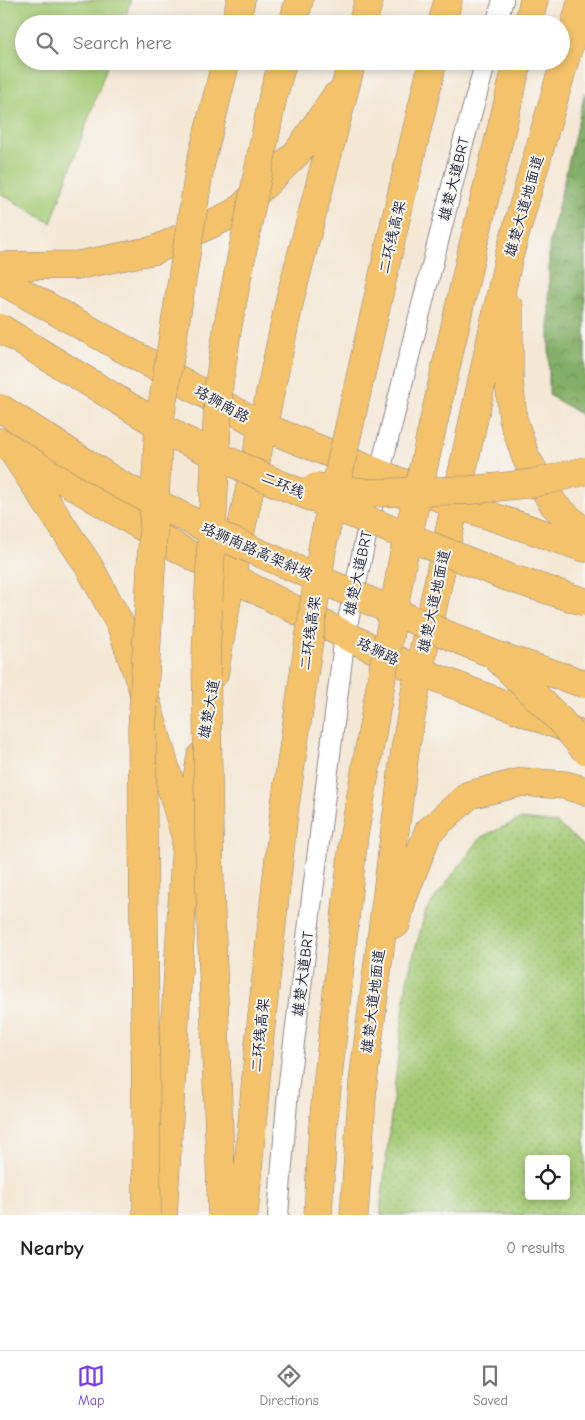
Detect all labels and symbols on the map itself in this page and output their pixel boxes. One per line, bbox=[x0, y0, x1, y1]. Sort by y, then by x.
street label: 雄楚大道BRT bbox=[435, 135, 473, 223]
street label: 雄楚大道地面道 bbox=[501, 153, 547, 259]
street label: 二环线高架 bbox=[375, 198, 409, 276]
street label: 珞狮南路 bbox=[191, 382, 253, 426]
street label: 二环线 bbox=[259, 468, 307, 502]
street label: 珞狮南路高架斜坡 bbox=[199, 518, 315, 584]
street label: 雄楚大道BRT bbox=[340, 529, 376, 617]
street label: 雄楚大道地面道 bbox=[414, 548, 454, 654]
street label: 二环线高架 bbox=[296, 595, 324, 671]
street label: 珞狮路 bbox=[354, 633, 402, 669]
street label: 雄楚大道 bbox=[195, 678, 223, 740]
street label: 雄楚大道BRT bbox=[289, 930, 317, 1018]
street label: 雄楚大道地面道 bbox=[358, 948, 388, 1054]
street label: 二环线高架 bbox=[247, 997, 273, 1073]

